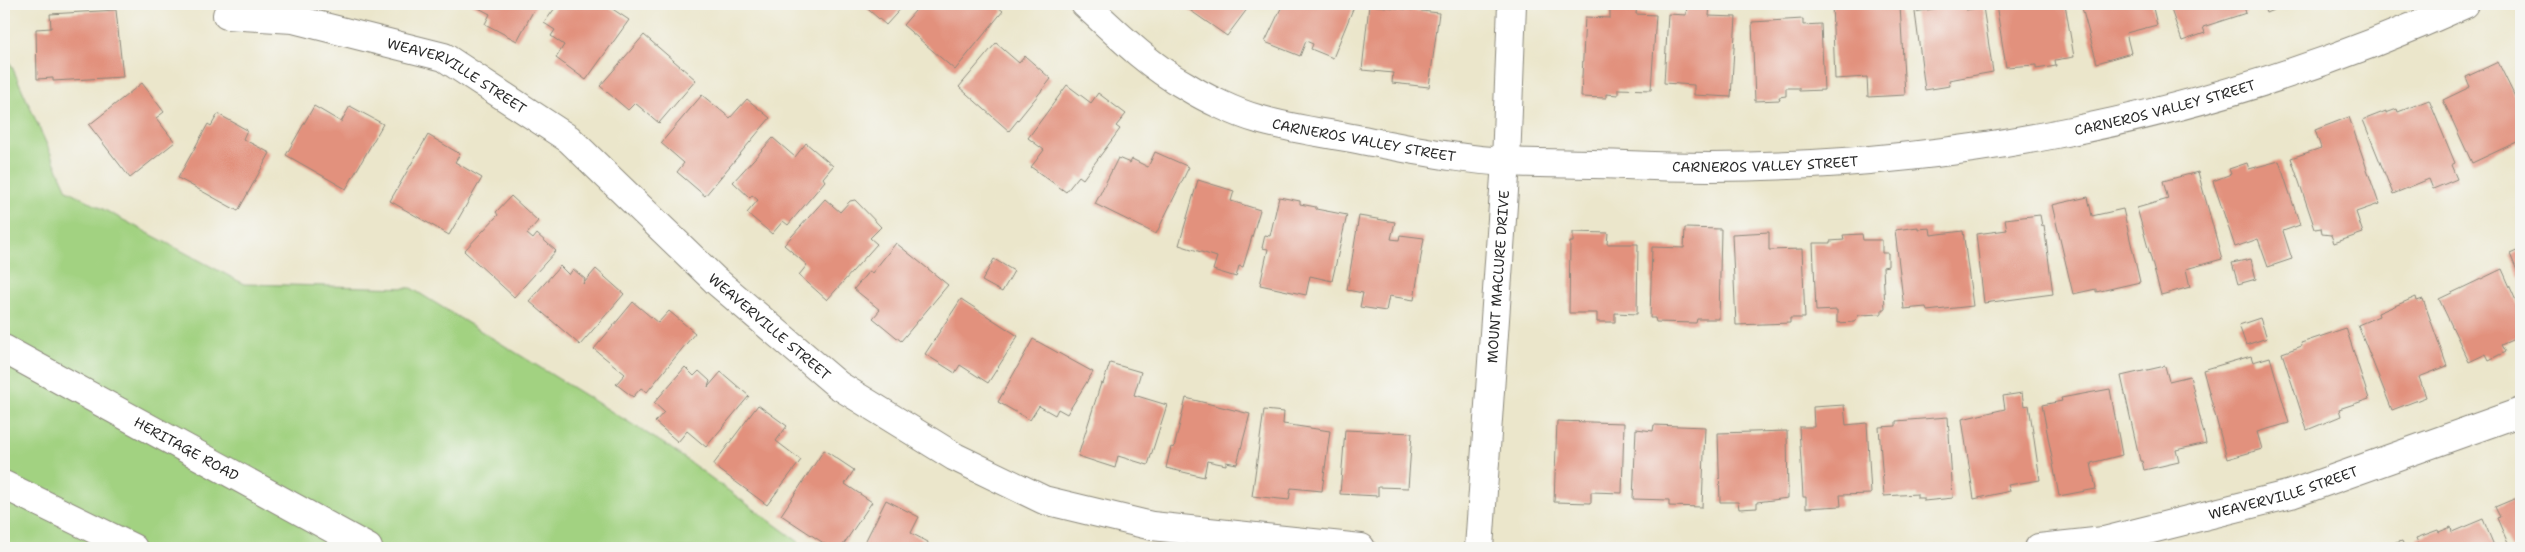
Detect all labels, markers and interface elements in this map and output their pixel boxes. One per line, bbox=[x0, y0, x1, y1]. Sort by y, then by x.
street label: WEAVERVILLE STREET bbox=[385, 34, 530, 118]
street label: CARNEROS VALLEY STREET bbox=[2073, 75, 2258, 139]
street label: CARNEROS VALLEY STREET bbox=[1270, 114, 1457, 166]
street label: CARNEROS VALLEY STREET bbox=[1672, 152, 1859, 176]
street label: MOUNT MACLURE DRIVE bbox=[1483, 189, 1513, 364]
street label: WEAVERVILLE STREET bbox=[705, 269, 835, 384]
street label: HERITAGE ROAD bbox=[131, 413, 242, 485]
street label: WEAVERVILLE STREET bbox=[2207, 462, 2361, 523]

